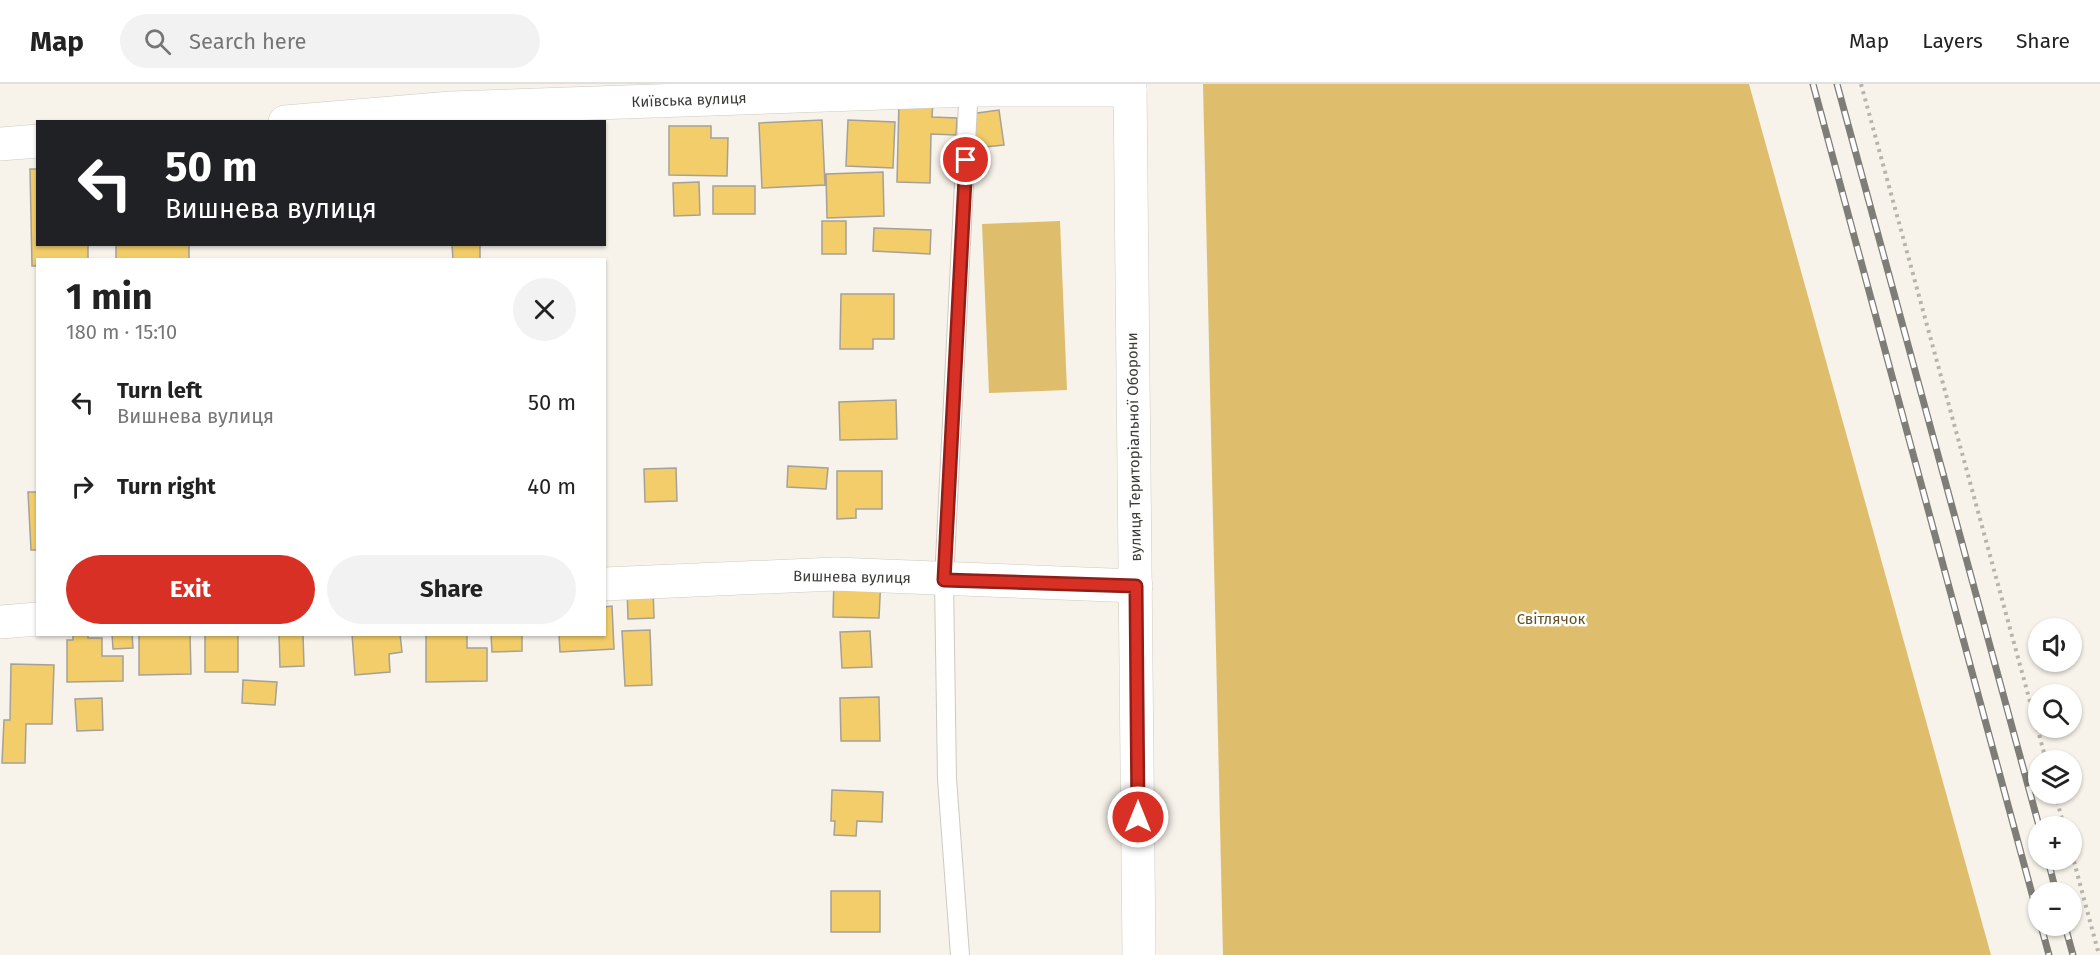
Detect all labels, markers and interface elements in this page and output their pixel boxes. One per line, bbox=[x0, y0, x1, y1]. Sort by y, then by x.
search box bbox=[120, 14, 540, 68]
text: Map bbox=[30, 25, 84, 58]
icon: search bbox=[141, 25, 174, 58]
text: Search here bbox=[189, 28, 307, 55]
text: Map bbox=[1849, 28, 1889, 54]
text: Layers bbox=[1922, 28, 1983, 54]
text: Share bbox=[2016, 28, 2070, 54]
street label: Київська вулиця bbox=[631, 89, 747, 111]
pin bbox=[940, 134, 991, 185]
text: 50 m bbox=[165, 142, 258, 192]
icon: arrive bbox=[949, 143, 982, 176]
icon: left bbox=[66, 144, 144, 222]
text: Вишнева вулиця bbox=[165, 193, 377, 225]
text: 1 min bbox=[66, 275, 153, 319]
button: close bbox=[513, 278, 576, 341]
text: 180 m · 15:10 bbox=[66, 320, 177, 344]
street label: вулиця Територіальної Оборони bbox=[1123, 332, 1145, 562]
text: Turn left bbox=[117, 377, 202, 404]
icon: left bbox=[66, 386, 99, 419]
text: 50 m bbox=[528, 389, 576, 416]
text: Вишнева вулиця bbox=[117, 404, 274, 428]
icon: right bbox=[66, 470, 99, 503]
text: Turn right bbox=[117, 473, 216, 500]
text: 40 m bbox=[527, 473, 576, 500]
button: Exit bbox=[66, 555, 315, 624]
button: Share bbox=[327, 555, 576, 624]
street label: Вишнева вулиця bbox=[793, 567, 911, 587]
park label: Світлячок bbox=[1517, 610, 1586, 628]
map controls bbox=[2028, 618, 2082, 936]
button: sound bbox=[2028, 618, 2082, 672]
button: search bbox=[2028, 684, 2082, 738]
button: layers bbox=[2028, 750, 2082, 804]
position arrow bbox=[1106, 785, 1170, 849]
button: + bbox=[2028, 816, 2082, 870]
button: − bbox=[2028, 882, 2082, 936]

